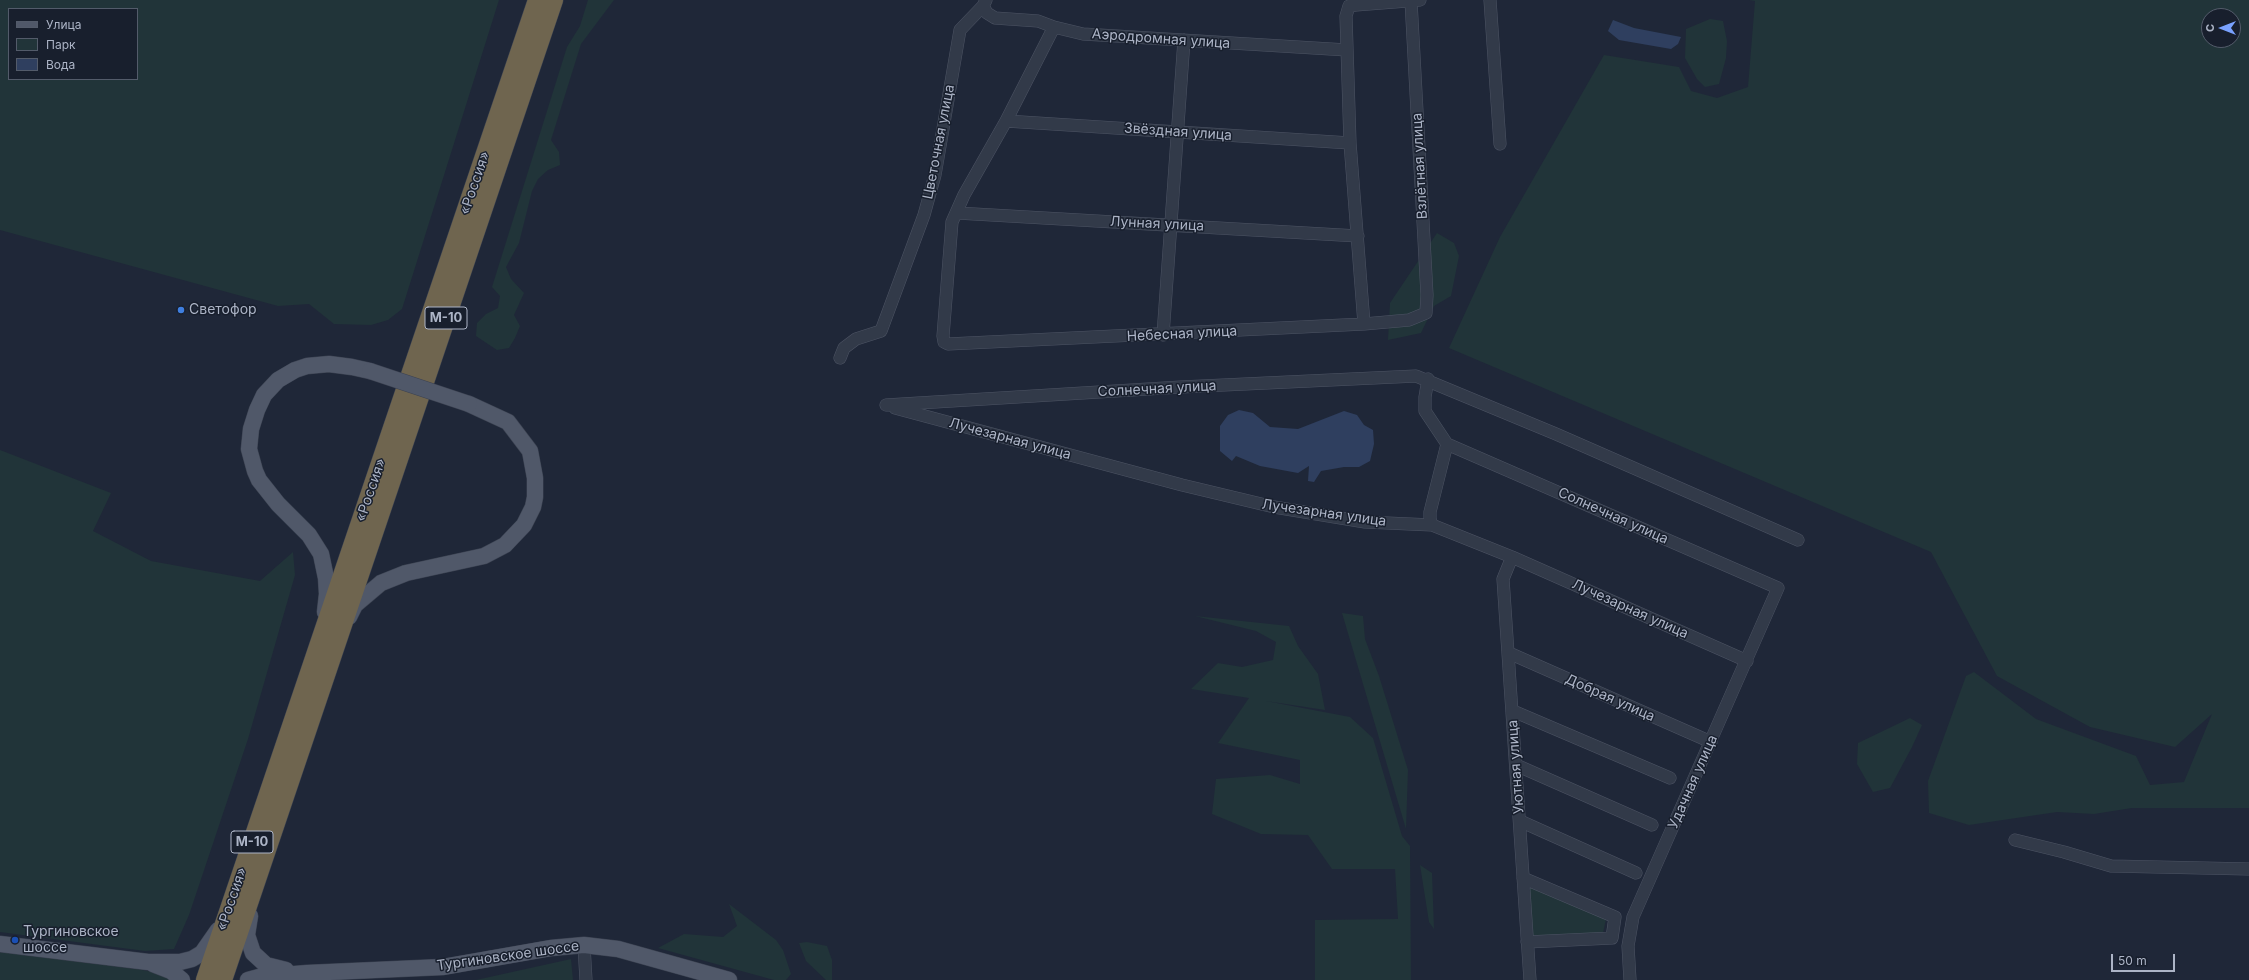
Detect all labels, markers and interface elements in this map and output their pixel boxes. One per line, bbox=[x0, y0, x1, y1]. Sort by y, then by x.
legend bbox=[8, 8, 138, 80]
north arrow bbox=[2201, 8, 2241, 48]
text: Улица bbox=[46, 17, 81, 32]
text: С bbox=[2203, 24, 2217, 32]
street label: Аэродромная улица bbox=[1091, 26, 1231, 52]
text: Парк bbox=[46, 37, 76, 52]
text: Вода bbox=[46, 57, 75, 72]
street label: Цветочная улица bbox=[920, 83, 958, 201]
street label: Взлётная улица bbox=[1409, 112, 1431, 220]
street label: Звёздная улица bbox=[1124, 120, 1232, 144]
street label: «Россия» bbox=[456, 149, 494, 217]
street label: Лунная улица bbox=[1109, 213, 1205, 235]
place label: Светофор bbox=[189, 302, 257, 318]
marker: Светофор bbox=[176, 305, 186, 315]
road number: М-10 bbox=[425, 307, 467, 329]
street label: Небесная улица bbox=[1126, 323, 1238, 345]
street label: Солнечная улица bbox=[1097, 377, 1217, 401]
street label: Лучезарная улица bbox=[947, 415, 1073, 463]
street label: «Россия» bbox=[352, 456, 390, 524]
street label: Солнечная улица bbox=[1555, 484, 1671, 548]
street label: Лучезарная улица bbox=[1261, 496, 1387, 530]
street label: Лучезарная улица bbox=[1569, 576, 1691, 642]
street label: Добрая улица bbox=[1563, 671, 1657, 725]
street label: Уютная улица bbox=[1504, 719, 1528, 815]
street label: Удачная улица bbox=[1665, 732, 1721, 832]
road number: М-10 bbox=[231, 831, 273, 853]
street label: «Россия» bbox=[213, 865, 251, 933]
place label: Тургиновское шоссе bbox=[23, 924, 119, 956]
marker: Тургиновское шоссе bbox=[10, 935, 20, 945]
street label: Тургиновское шоссе bbox=[436, 938, 580, 974]
scale bar bbox=[2113, 946, 2177, 972]
text: 50 m bbox=[2118, 953, 2147, 968]

